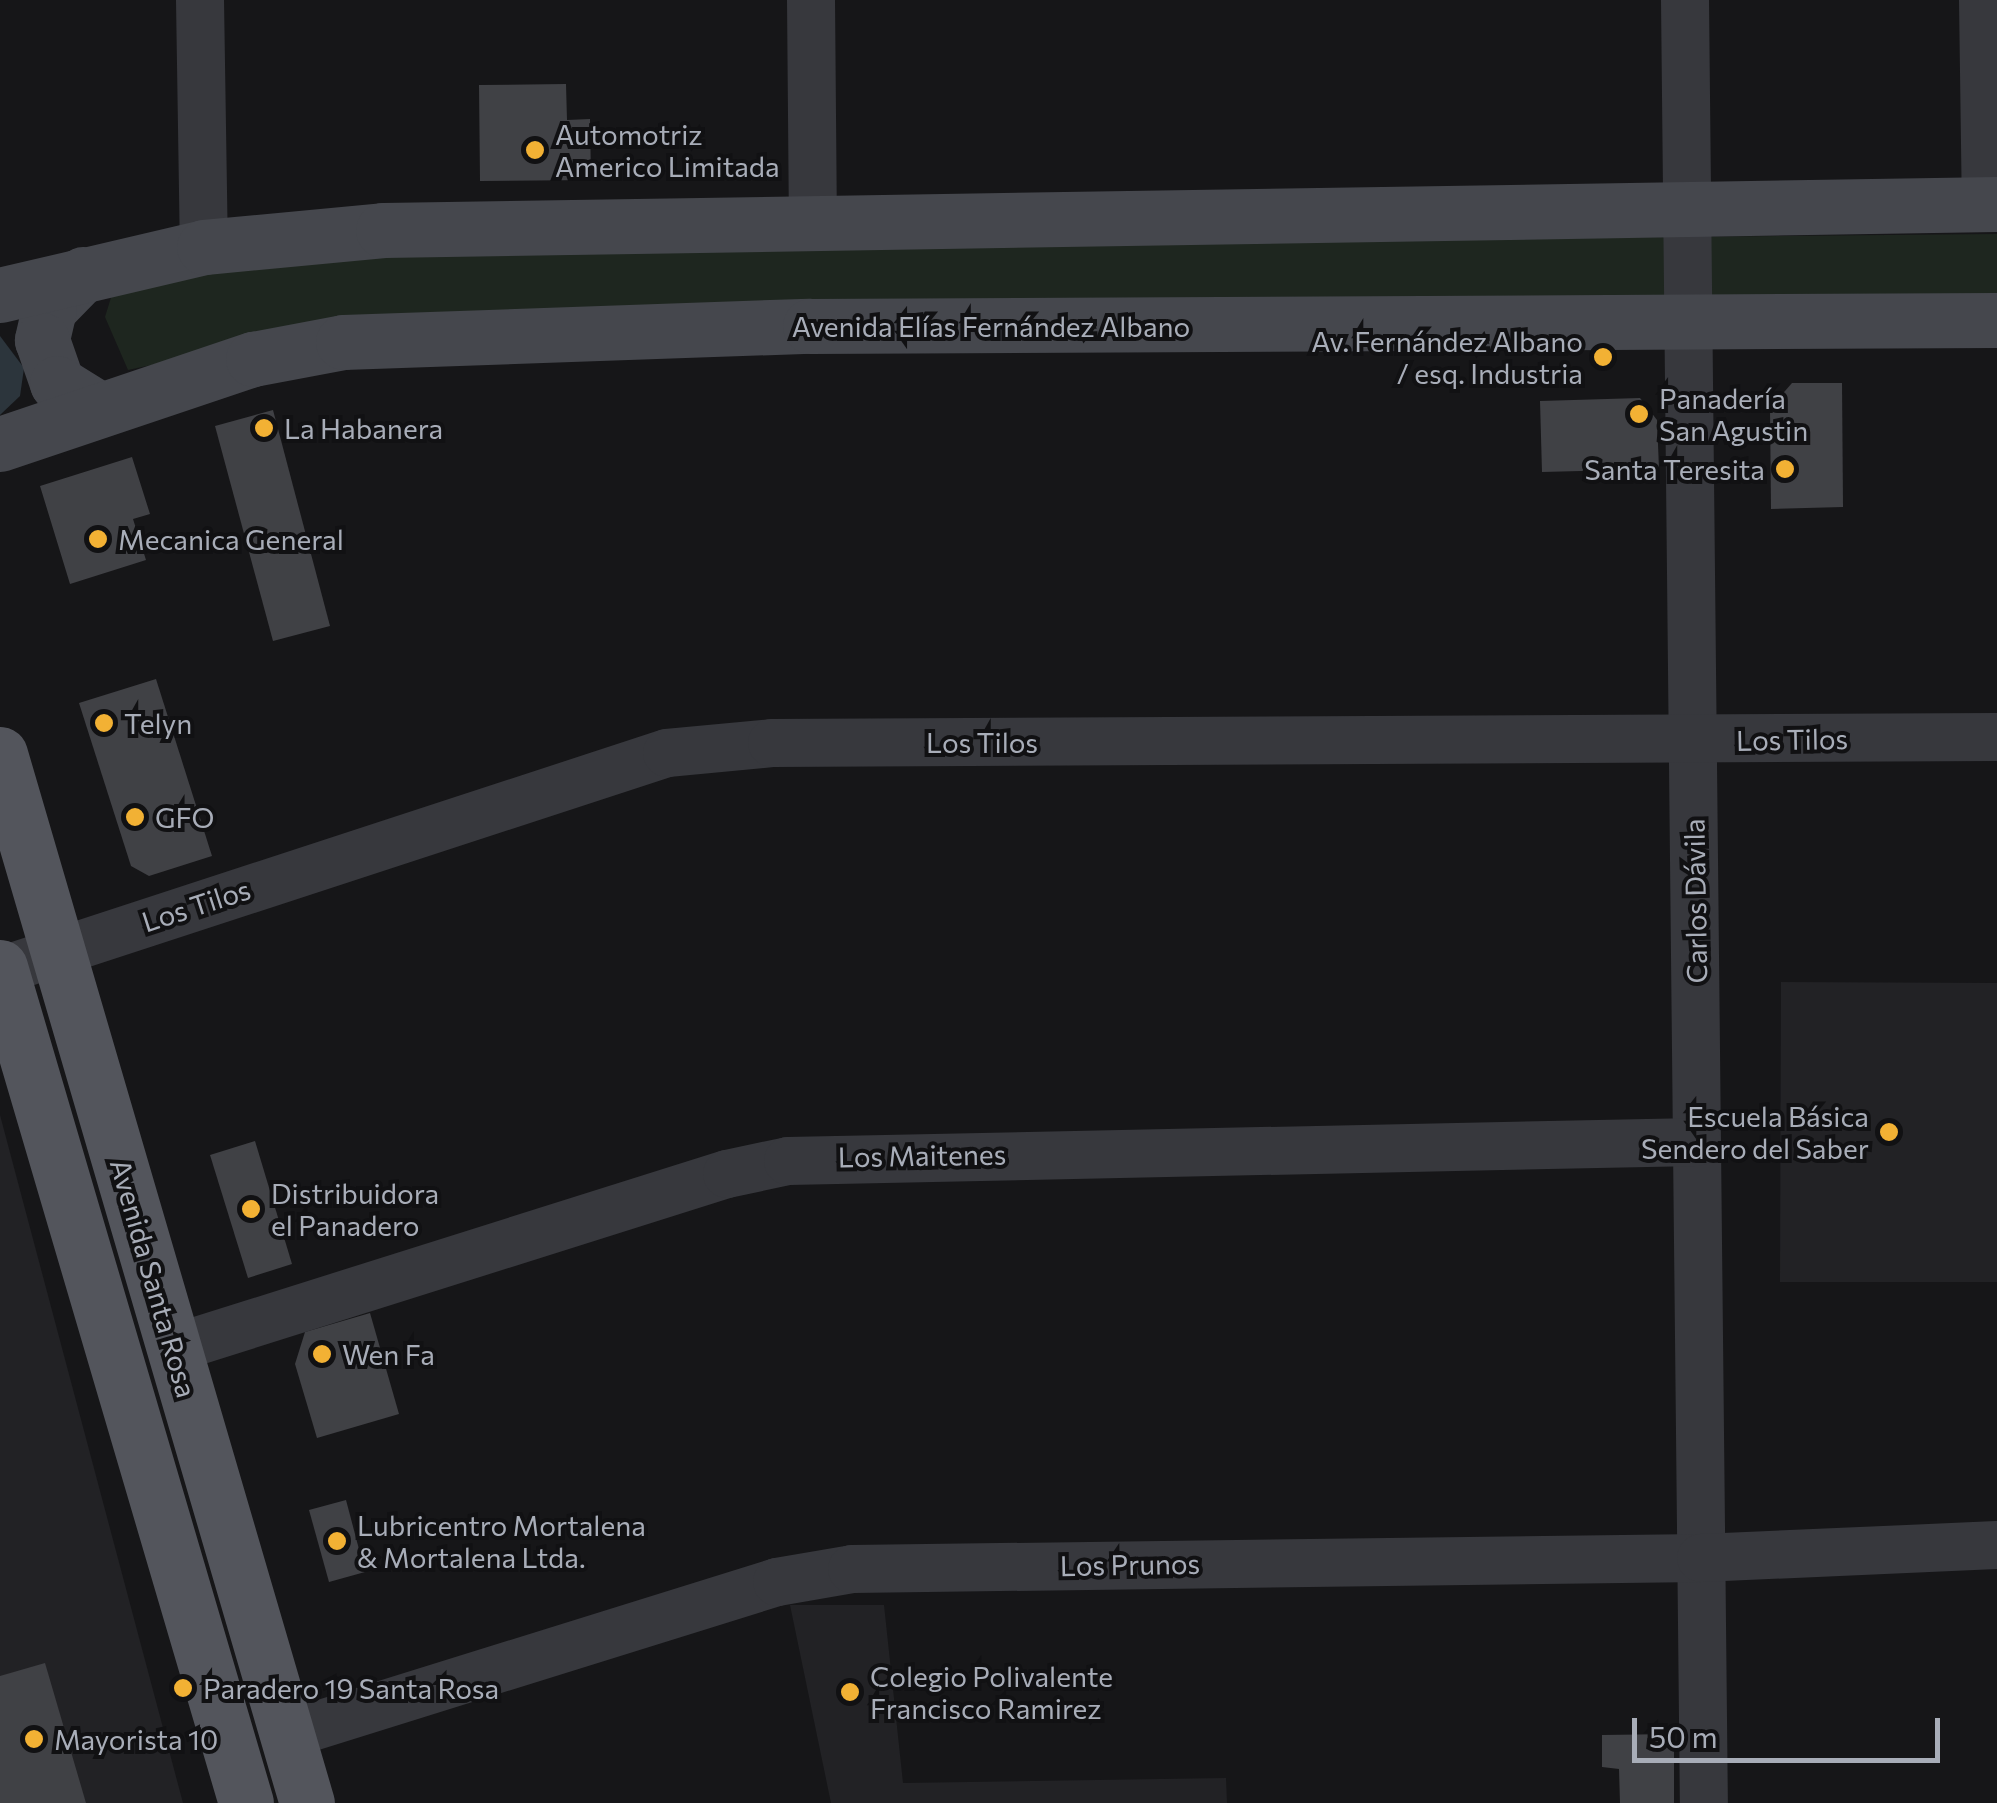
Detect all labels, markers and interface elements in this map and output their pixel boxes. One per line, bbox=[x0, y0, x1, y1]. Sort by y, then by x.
place label: Automotriz Americo Limitada bbox=[555, 117, 780, 183]
marker: Automotriz Americo Limitada bbox=[524, 139, 546, 161]
street label: Avenida Elías Fernández Albano bbox=[792, 309, 1190, 343]
place label: Av. Fernández Albano / esq. Industria bbox=[1311, 324, 1583, 390]
marker: Av. Fernández Albano / esq. Industria bbox=[1592, 346, 1614, 368]
place label: Panadería San Agustin bbox=[1659, 381, 1808, 447]
marker: Panadería San Agustin bbox=[1628, 403, 1650, 425]
place label: La Habanera bbox=[284, 411, 443, 445]
marker: La Habanera bbox=[253, 417, 275, 439]
place label: Santa Teresita bbox=[1584, 452, 1765, 486]
marker: Santa Teresita bbox=[1774, 458, 1796, 480]
place label: Mecanica General bbox=[118, 522, 344, 556]
marker: Mecanica General bbox=[87, 528, 109, 550]
place label: Telyn bbox=[124, 706, 192, 740]
marker: Telyn bbox=[93, 712, 115, 734]
street label: Los Tilos bbox=[1736, 721, 1848, 757]
street label: Los Tilos bbox=[926, 725, 1038, 759]
place label: GFO bbox=[155, 800, 214, 834]
marker: GFO bbox=[124, 806, 146, 828]
street label: Carlos Dávila bbox=[1677, 818, 1713, 984]
street label: Los Tilos bbox=[138, 872, 254, 938]
place label: Escuela Básica Sendero del Saber bbox=[1641, 1099, 1869, 1165]
marker: Escuela Básica Sendero del Saber bbox=[1878, 1121, 1900, 1143]
street label: Los Maitenes bbox=[837, 1137, 1007, 1173]
street label: Avenida Santa Rosa bbox=[104, 1155, 204, 1401]
place label: Distribuidora el Panadero bbox=[271, 1176, 439, 1242]
marker: Distribuidora el Panadero bbox=[240, 1198, 262, 1220]
place label: Wen Fa bbox=[342, 1337, 435, 1371]
marker: Wen Fa bbox=[311, 1343, 333, 1365]
place label: Lubricentro Mortalena & Mortalena Ltda. bbox=[357, 1508, 646, 1574]
marker: Lubricentro Mortalena & Mortalena Ltda. bbox=[326, 1530, 348, 1552]
street label: Los Prunos bbox=[1060, 1546, 1200, 1582]
place label: Colegio Polivalente Francisco Ramirez bbox=[870, 1659, 1113, 1725]
place label: Paradero 19 Santa Rosa bbox=[203, 1671, 499, 1705]
marker: Paradero 19 Santa Rosa bbox=[172, 1677, 194, 1699]
marker: Colegio Polivalente Francisco Ramirez bbox=[839, 1681, 861, 1703]
scale bar bbox=[1637, 1698, 1944, 1760]
text: 50 m bbox=[1649, 1717, 1718, 1754]
place label: Mayorista 10 bbox=[54, 1722, 218, 1756]
marker: Mayorista 10 bbox=[23, 1728, 45, 1750]

